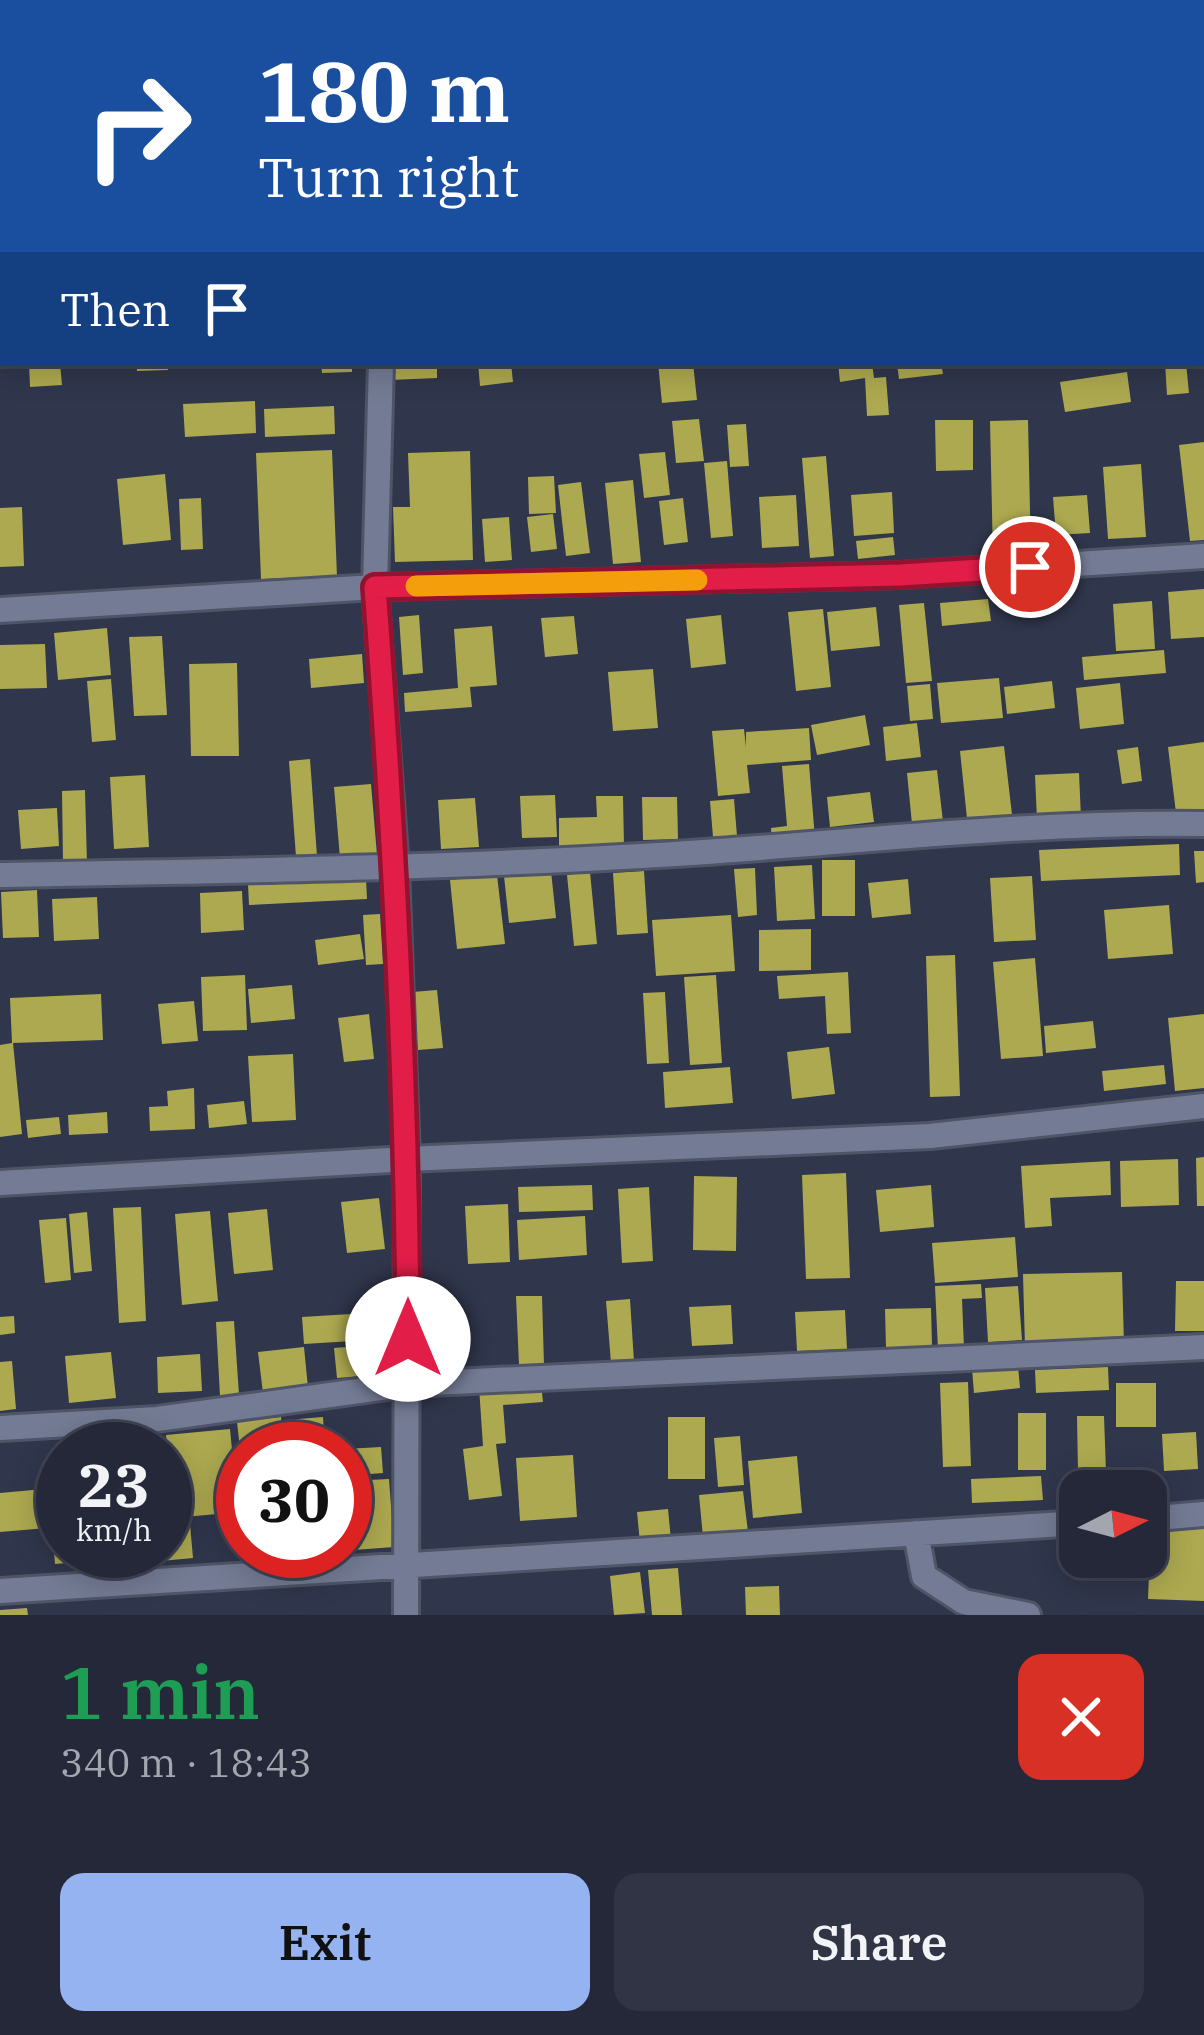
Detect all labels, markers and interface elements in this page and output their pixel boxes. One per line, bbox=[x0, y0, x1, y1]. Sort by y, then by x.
text: 180 m bbox=[258, 36, 510, 145]
icon: right bbox=[60, 48, 216, 204]
text: Turn right bbox=[258, 142, 520, 212]
icon: arrive bbox=[194, 276, 260, 342]
text: Then bbox=[60, 280, 170, 338]
pin bbox=[979, 516, 1081, 618]
icon: arrive bbox=[997, 534, 1063, 600]
position arrow bbox=[345, 1276, 471, 1402]
speed limit sign: 30 bbox=[216, 1422, 372, 1578]
text: 23 bbox=[78, 1445, 150, 1524]
north arrow bbox=[1059, 1470, 1167, 1578]
map controls bbox=[1059, 1470, 1167, 1578]
text: km/h bbox=[76, 1510, 152, 1549]
text: 1 min bbox=[60, 1645, 260, 1739]
button: close bbox=[1018, 1654, 1144, 1780]
text: 340 m · 18:43 bbox=[60, 1737, 312, 1788]
button: Exit bbox=[60, 1873, 590, 2011]
button: Share bbox=[614, 1873, 1144, 2011]

